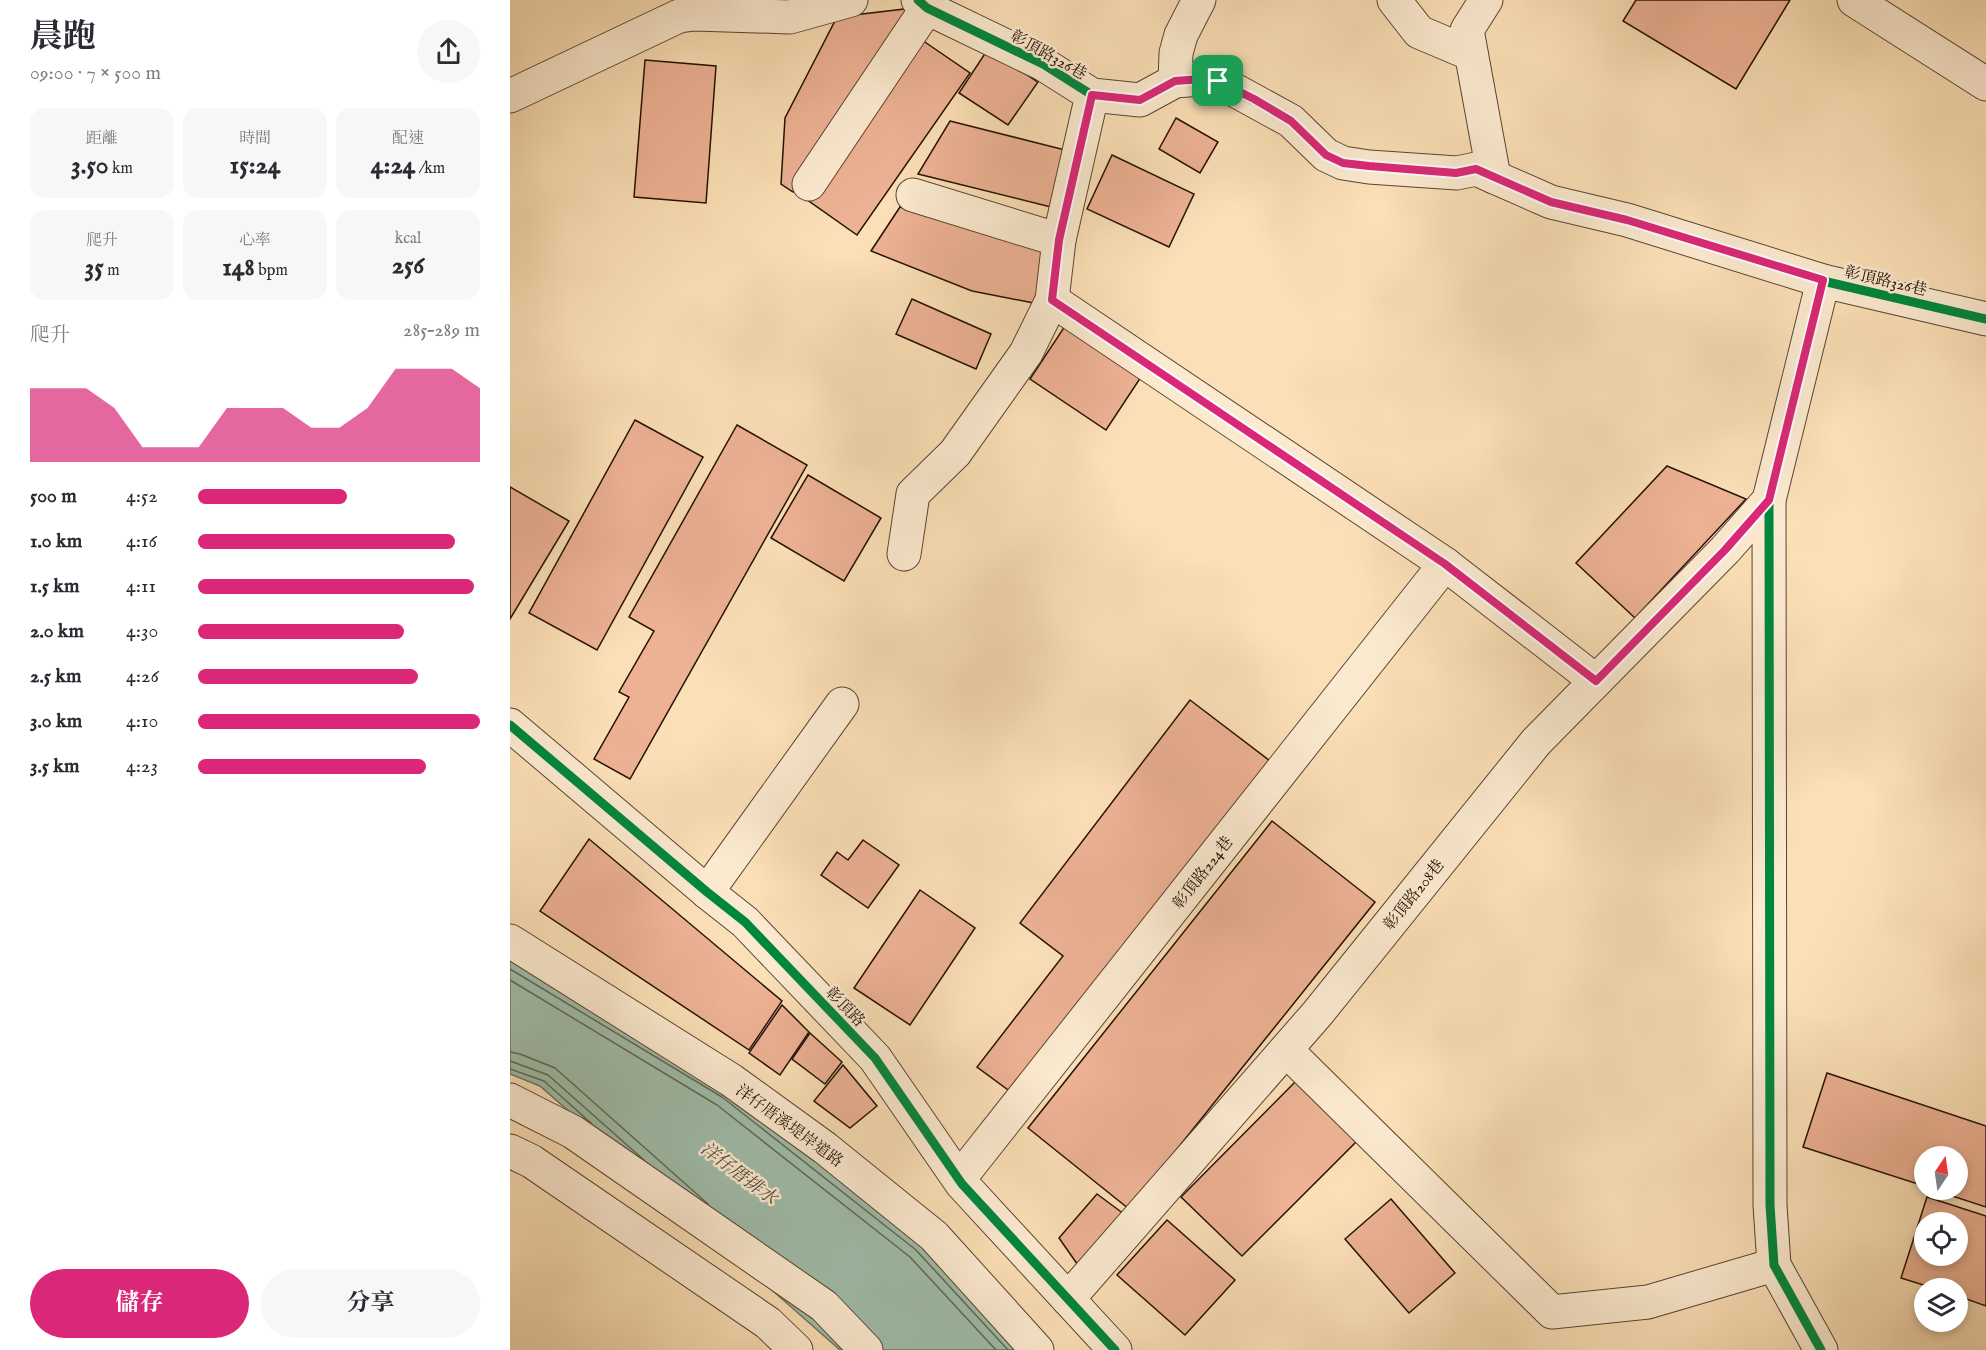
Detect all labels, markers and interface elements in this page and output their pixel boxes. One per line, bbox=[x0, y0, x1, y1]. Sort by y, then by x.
text: 晨跑 bbox=[30, 17, 96, 59]
button: share bbox=[417, 20, 480, 83]
street label: 彰頂路326巷 bbox=[1006, 27, 1090, 85]
pin bbox=[1192, 55, 1243, 106]
text: 09:00 · 7 × 500 m bbox=[30, 61, 161, 86]
icon: arrive bbox=[1201, 64, 1234, 97]
text: 距離 bbox=[86, 129, 118, 149]
text: 時間 bbox=[239, 129, 271, 149]
text: 配速 bbox=[392, 129, 424, 149]
text: 3.50 bbox=[71, 149, 108, 182]
text: 15:24 bbox=[230, 149, 280, 182]
text: 4:24 bbox=[371, 149, 415, 182]
text: km bbox=[108, 159, 133, 179]
text: /km bbox=[415, 159, 445, 179]
text: kcal bbox=[395, 229, 421, 249]
text: 爬升 bbox=[86, 231, 118, 251]
text: 心率 bbox=[239, 231, 271, 251]
text: 256 bbox=[392, 249, 424, 282]
text: 35 bbox=[85, 251, 104, 284]
text: 148 bbox=[222, 251, 255, 284]
text: m bbox=[104, 261, 120, 281]
text: bpm bbox=[255, 261, 288, 281]
street label: 彰頂路326巷 bbox=[1842, 263, 1929, 301]
text: 285–289 m bbox=[403, 318, 480, 343]
text: 爬升 bbox=[30, 323, 70, 348]
text: 500 m bbox=[30, 484, 77, 509]
text: 4:52 bbox=[126, 484, 158, 509]
text: 1.0 km bbox=[30, 529, 82, 554]
text: 4:16 bbox=[126, 529, 157, 554]
text: 1.5 km bbox=[30, 574, 80, 599]
text: 4:11 bbox=[126, 574, 156, 599]
text: 2.0 km bbox=[30, 619, 84, 644]
text: 4:30 bbox=[126, 619, 158, 644]
text: 2.5 km bbox=[30, 664, 81, 689]
text: 4:26 bbox=[126, 664, 159, 689]
text: 3.0 km bbox=[30, 709, 82, 734]
text: 4:10 bbox=[126, 709, 158, 734]
text: 3.5 km bbox=[30, 754, 80, 779]
text: 4:23 bbox=[126, 754, 158, 779]
street label: 彰頂路224巷 bbox=[1169, 833, 1238, 914]
street label: 彰頂路208巷 bbox=[1380, 856, 1449, 935]
street label: 彰頂路 bbox=[821, 983, 868, 1032]
street label: 洋仔厝溪堤岸道路 bbox=[731, 1081, 846, 1172]
water label: 洋仔厝排水 bbox=[695, 1138, 783, 1212]
north arrow bbox=[1914, 1146, 1968, 1200]
map controls bbox=[1914, 1146, 1968, 1332]
button: locate bbox=[1914, 1212, 1968, 1266]
button: 儲存 bbox=[30, 1269, 249, 1338]
button: 分享 bbox=[261, 1269, 480, 1338]
button: layers bbox=[1914, 1278, 1968, 1332]

